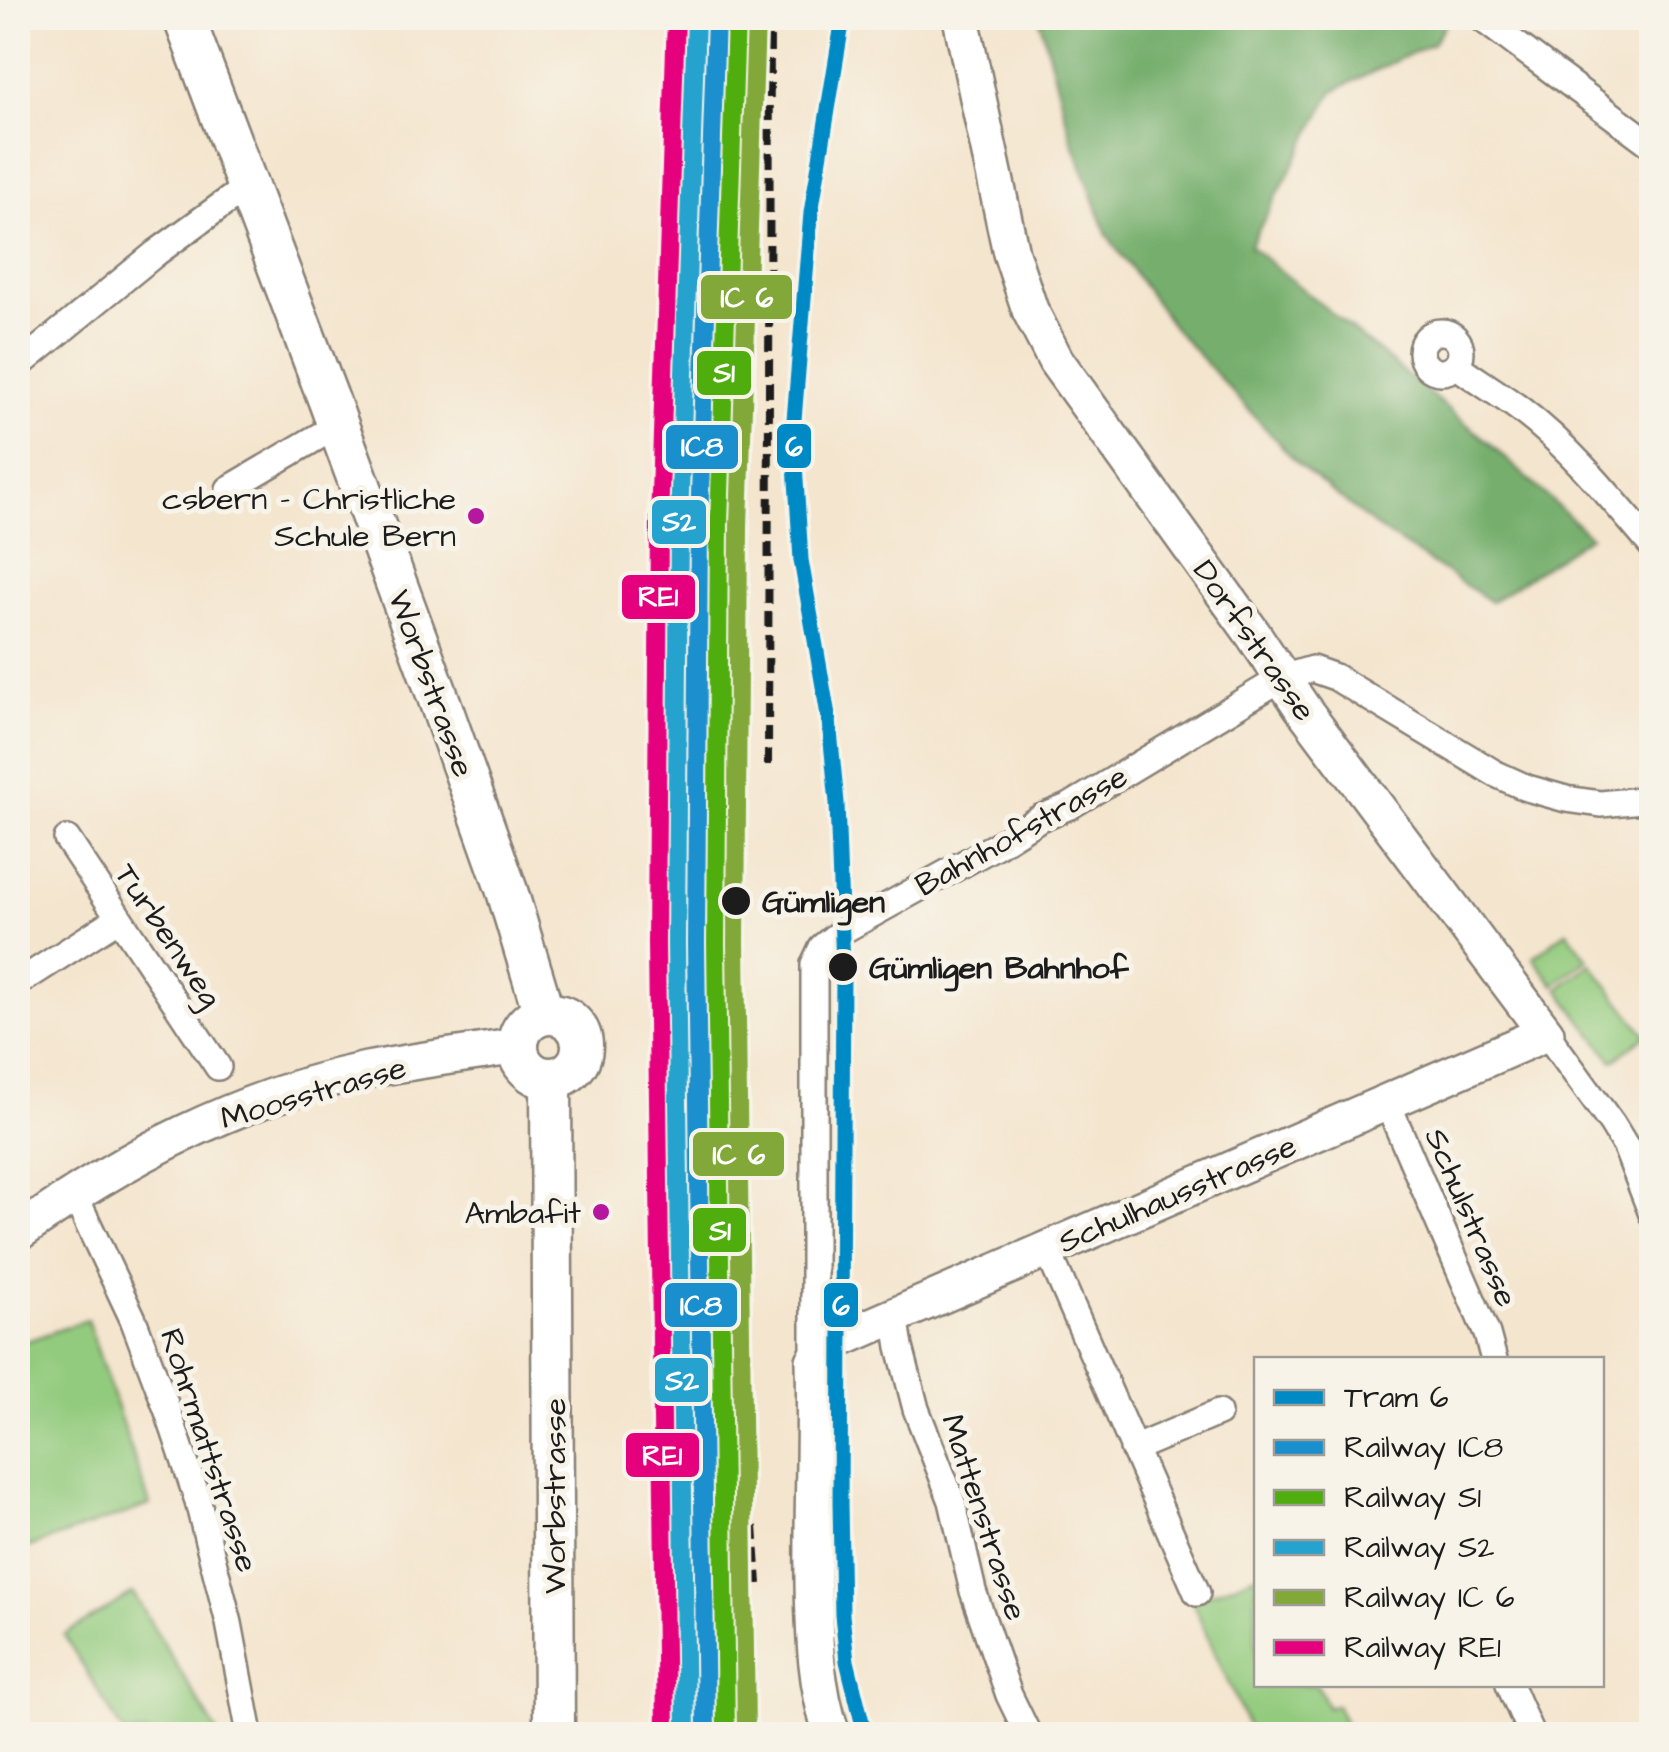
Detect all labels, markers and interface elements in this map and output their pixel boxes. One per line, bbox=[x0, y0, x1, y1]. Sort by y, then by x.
line badge: IC 6 bbox=[699, 273, 794, 321]
text: IC 6 bbox=[721, 279, 774, 318]
line badge: S1 bbox=[695, 349, 753, 397]
text: S1 bbox=[712, 354, 735, 393]
line badge: 6 bbox=[775, 422, 813, 470]
line badge: IC8 bbox=[664, 423, 740, 471]
text: IC8 bbox=[681, 428, 723, 467]
text: 6 bbox=[785, 428, 803, 467]
place label: csbern - Christliche Schule Bern bbox=[162, 477, 456, 559]
line badge: S2 bbox=[650, 498, 708, 546]
text: S2 bbox=[661, 503, 697, 542]
marker: csbern - Christliche Schule Bern bbox=[465, 505, 487, 527]
street label: Dorfstrasse bbox=[1181, 551, 1326, 731]
line badge: RE1 bbox=[620, 573, 697, 621]
text: RE1 bbox=[638, 578, 678, 617]
street label: Worbstrasse bbox=[376, 584, 485, 783]
street label: Bahnhofstrasse bbox=[908, 754, 1136, 908]
street label: Turbenweg bbox=[103, 855, 232, 1017]
place label: Gümligen bbox=[762, 880, 885, 926]
marker: Gümligen bbox=[719, 884, 753, 918]
place label: Gümligen Bahnhof bbox=[869, 946, 1130, 992]
marker: Gümligen Bahnhof bbox=[826, 950, 860, 984]
street label: Moosstrasse bbox=[215, 1046, 411, 1141]
street label: Schulstrasse bbox=[1413, 1121, 1529, 1314]
street label: Schulhausstrasse bbox=[1052, 1124, 1304, 1265]
line badge: IC 6 bbox=[691, 1130, 786, 1178]
text: IC 6 bbox=[713, 1136, 766, 1175]
place label: Ambafit bbox=[465, 1191, 581, 1236]
marker: Ambafit bbox=[590, 1201, 612, 1223]
line badge: S1 bbox=[691, 1206, 748, 1254]
text: S1 bbox=[708, 1212, 731, 1251]
line badge: IC8 bbox=[663, 1281, 739, 1329]
line badge: 6 bbox=[822, 1281, 860, 1329]
text: IC8 bbox=[680, 1287, 722, 1326]
text: 6 bbox=[832, 1287, 850, 1326]
street label: Rohrmattstrasse bbox=[148, 1323, 269, 1578]
line badge: S2 bbox=[653, 1356, 710, 1404]
legend bbox=[1254, 1357, 1604, 1687]
text: S2 bbox=[664, 1362, 700, 1401]
text: Tram 6 bbox=[1344, 1377, 1449, 1419]
street label: Worbstrasse bbox=[533, 1398, 578, 1594]
street label: Mattenstrasse bbox=[929, 1409, 1038, 1626]
text: Railway IC8 bbox=[1344, 1427, 1503, 1470]
line badge: RE1 bbox=[624, 1431, 701, 1479]
text: RE1 bbox=[642, 1437, 682, 1476]
text: Railway S1 bbox=[1344, 1477, 1481, 1520]
text: Railway S2 bbox=[1344, 1527, 1494, 1570]
text: Railway IC 6 bbox=[1344, 1577, 1515, 1620]
text: Railway RE1 bbox=[1344, 1627, 1501, 1670]

